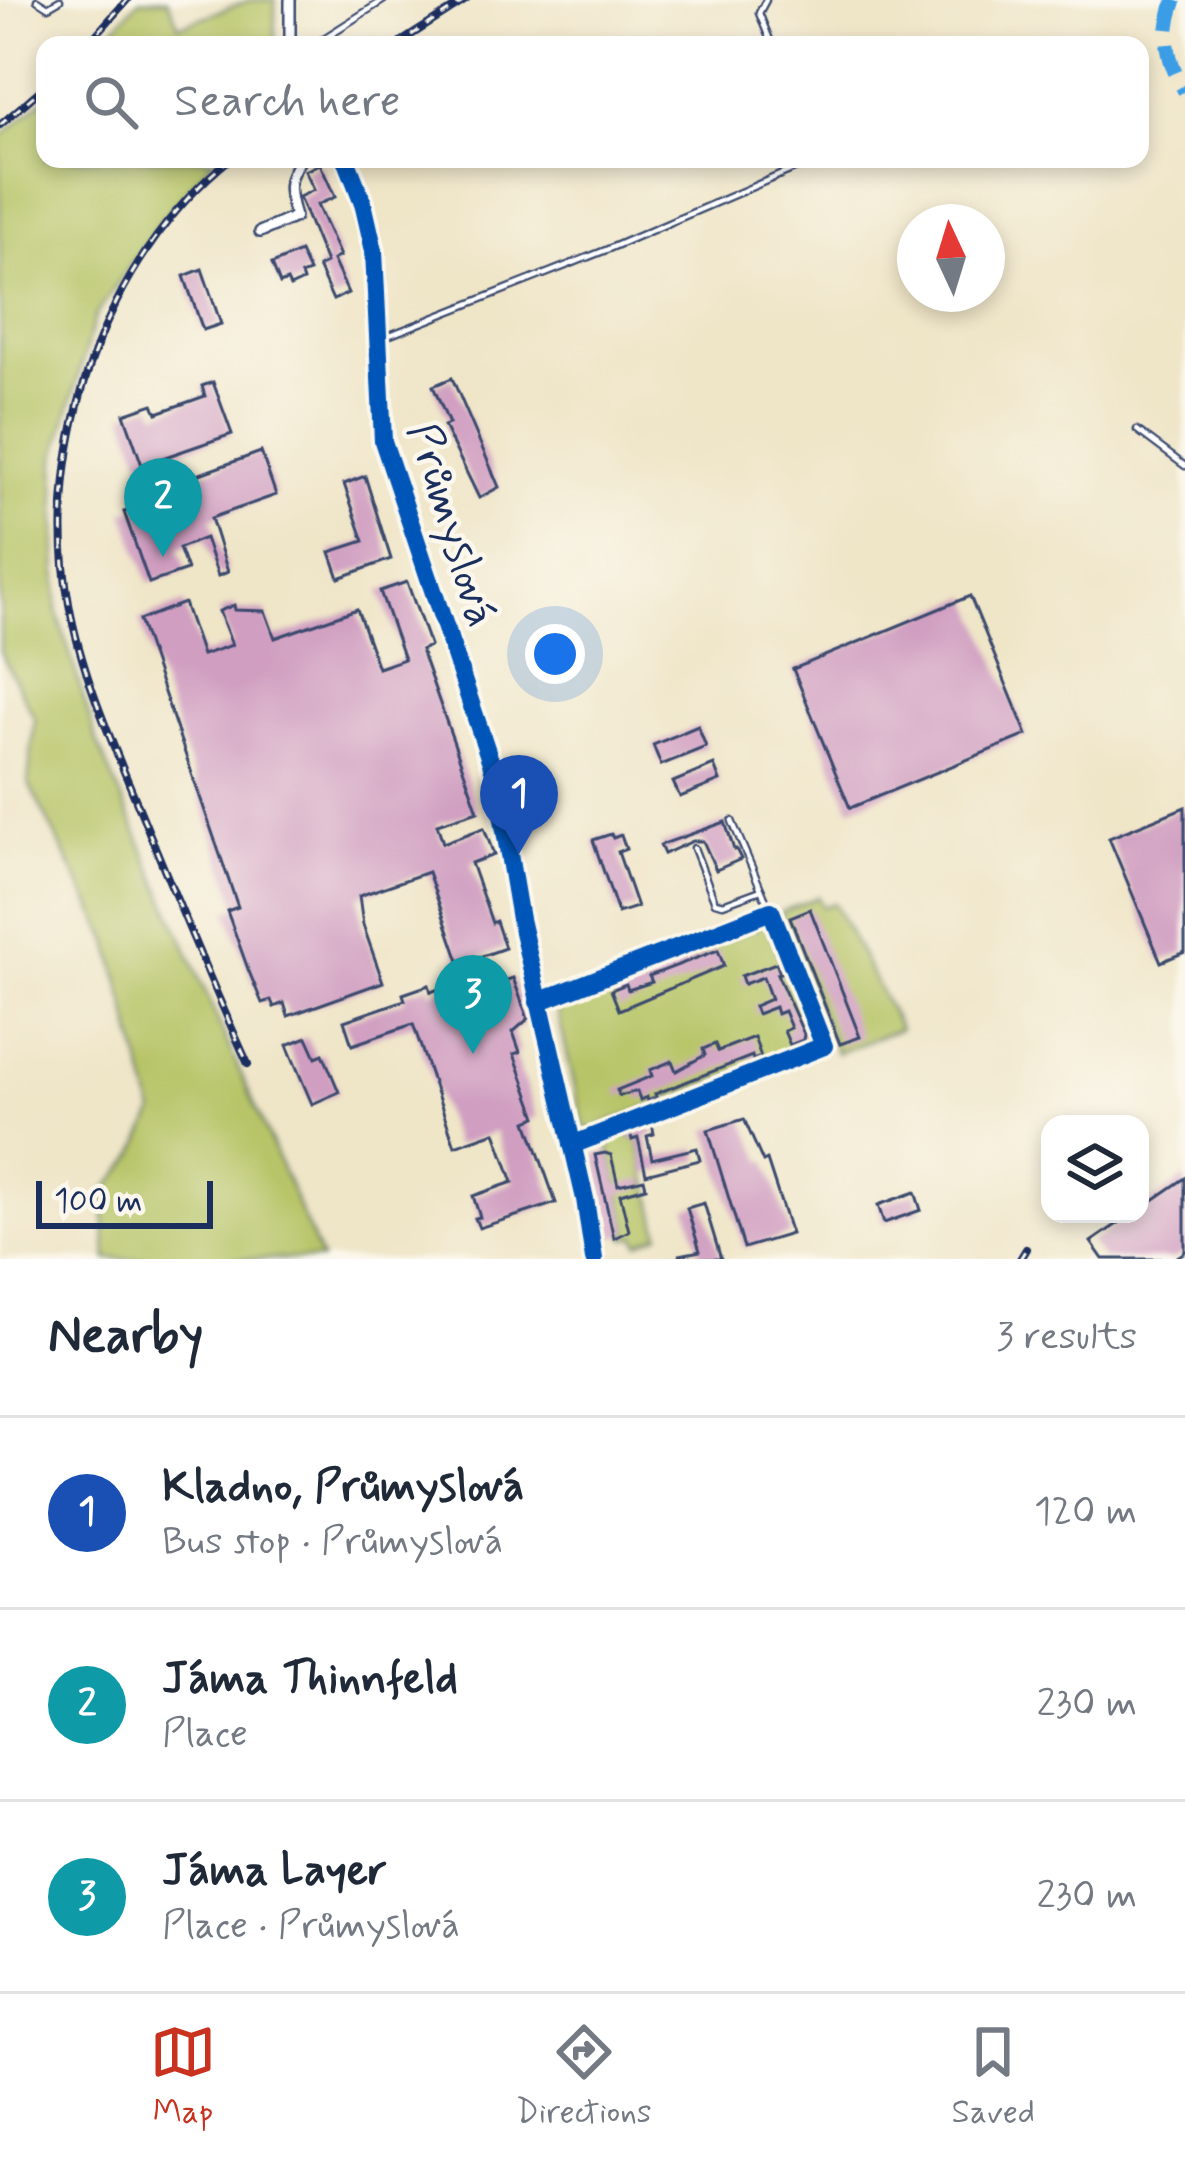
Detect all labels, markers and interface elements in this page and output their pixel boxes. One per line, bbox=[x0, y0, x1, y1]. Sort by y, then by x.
search box bbox=[36, 36, 1149, 168]
icon: search bbox=[78, 69, 144, 135]
text: Search here bbox=[174, 73, 401, 132]
north arrow bbox=[897, 204, 1005, 312]
street label: Průmyslová bbox=[392, 416, 510, 634]
pin: 2 bbox=[124, 458, 202, 557]
your location bbox=[525, 624, 585, 684]
pin: 1 bbox=[480, 755, 558, 854]
pin: 3 bbox=[434, 955, 512, 1054]
map controls bbox=[1041, 1115, 1149, 1223]
button: layers bbox=[1041, 1115, 1149, 1223]
scale bar bbox=[36, 1175, 213, 1228]
text: 100 m bbox=[54, 1180, 143, 1224]
text: Nearby bbox=[48, 1304, 203, 1370]
text: 3 results bbox=[996, 1312, 1137, 1363]
text: Kladno, Průmyslová bbox=[162, 1458, 524, 1517]
text: 1 bbox=[78, 1487, 96, 1538]
text: 120 m bbox=[1034, 1487, 1137, 1538]
text: Bus stop · Průmyslová bbox=[162, 1517, 503, 1568]
text: Jáma Thinnfeld bbox=[162, 1650, 458, 1709]
text: 2 bbox=[77, 1679, 97, 1730]
text: 230 m bbox=[1036, 1679, 1137, 1730]
text: Place bbox=[162, 1709, 248, 1760]
text: Jáma Layer bbox=[162, 1842, 387, 1901]
text: 3 bbox=[78, 1871, 96, 1922]
text: 230 m bbox=[1036, 1871, 1137, 1922]
text: Place · Průmyslová bbox=[162, 1901, 460, 1952]
tab: Map bbox=[150, 2019, 216, 2135]
tab: Directions bbox=[516, 2019, 652, 2135]
tab: Saved bbox=[952, 2019, 1035, 2135]

